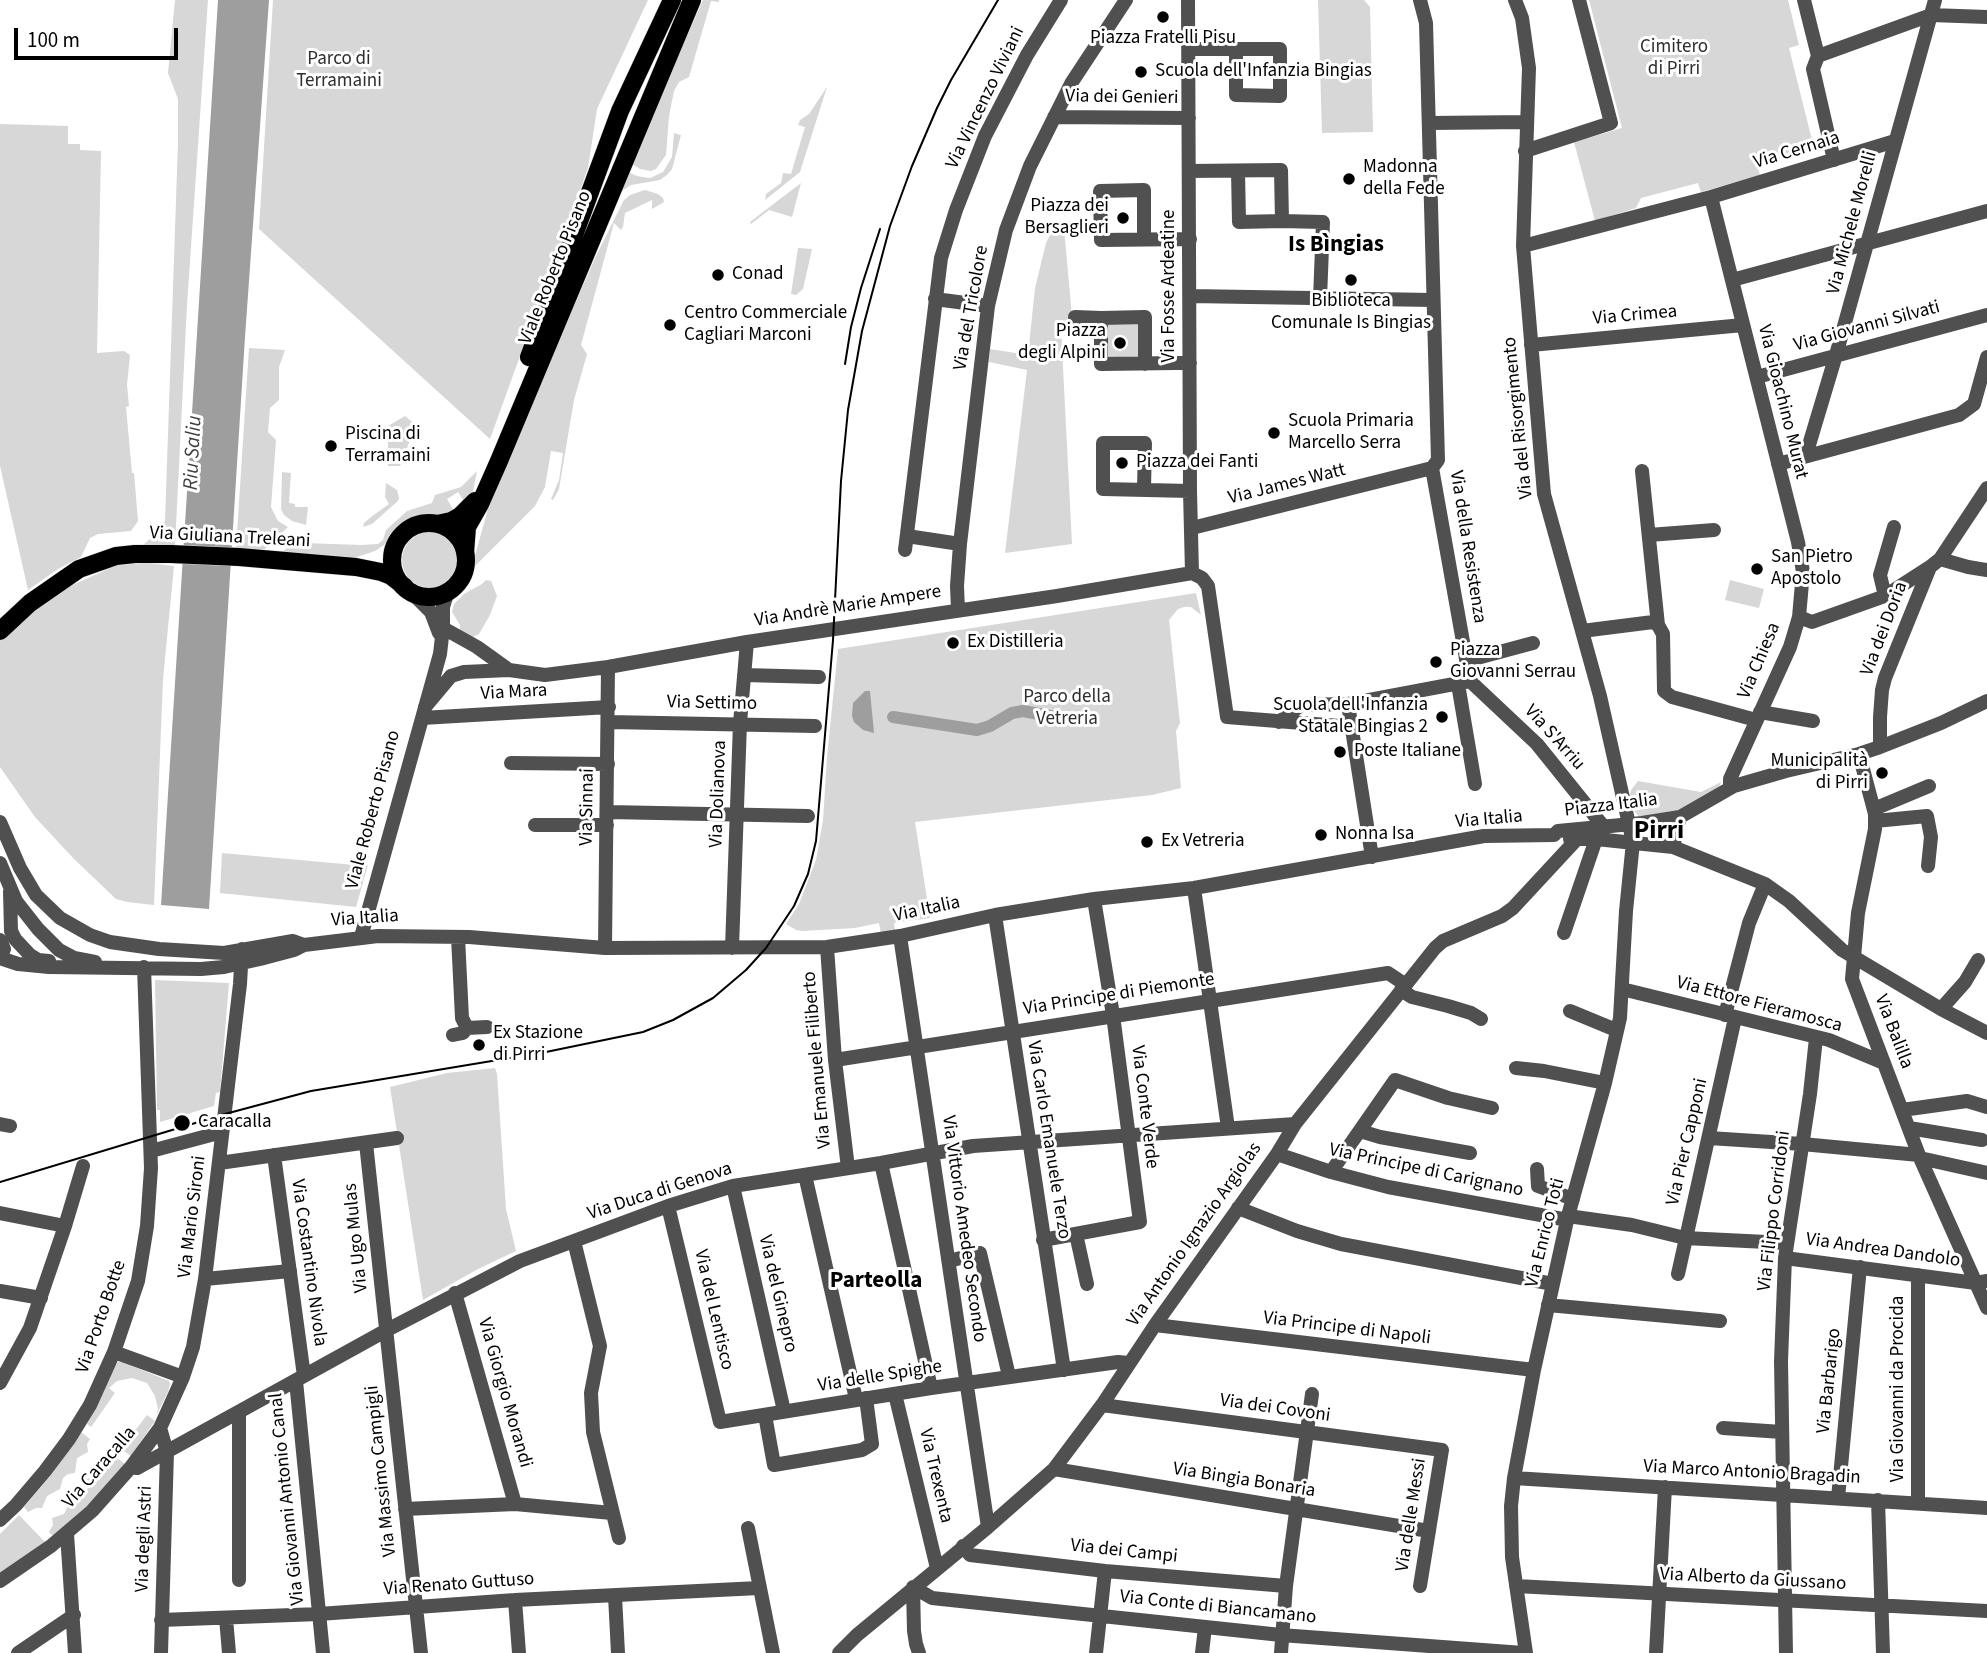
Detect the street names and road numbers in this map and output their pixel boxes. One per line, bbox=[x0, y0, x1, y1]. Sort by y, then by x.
street label: Via Vincenzo Viviani bbox=[942, 23, 1030, 173]
street label: Via dei Genieri bbox=[1065, 86, 1179, 110]
street label: Via Cernaia bbox=[1751, 127, 1843, 175]
street label: Via Michele Morelli bbox=[1823, 149, 1883, 297]
street label: Viale Roberto Pisano bbox=[515, 188, 597, 348]
street label: Via Fosse Ardeatine bbox=[1159, 209, 1181, 363]
street label: Via del Tricolore bbox=[950, 244, 994, 372]
street label: Via Giovanni Silvati bbox=[1791, 297, 1943, 357]
street label: Via Crimea bbox=[1592, 301, 1678, 331]
street label: Via Gioachino Murat bbox=[1752, 323, 1812, 481]
street label: Via del Risorgimento bbox=[1499, 336, 1539, 500]
street label: Via James Watt bbox=[1226, 459, 1348, 511]
street label: Via della Resistenza bbox=[1444, 469, 1490, 625]
street label: Via Giuliana Treleani bbox=[149, 522, 311, 554]
street label: Via dei Doria bbox=[1857, 579, 1913, 679]
street label: Via Andrè Marie Ampere bbox=[753, 581, 943, 633]
street label: Via Chiesa bbox=[1734, 619, 1786, 703]
street label: Via Mara bbox=[480, 680, 548, 706]
street label: Via Settimo bbox=[667, 692, 757, 716]
street label: Via S'Arriu bbox=[1519, 701, 1589, 775]
street label: Viale Roberto Pisano bbox=[342, 728, 406, 892]
street label: Via Dolianova bbox=[706, 740, 732, 848]
street label: Via Sinnai bbox=[576, 768, 600, 846]
street label: Piazza Italia bbox=[1563, 789, 1659, 823]
street label: Via Italia bbox=[1454, 806, 1524, 834]
street label: Via Italia bbox=[892, 892, 962, 928]
street label: Via Italia bbox=[331, 905, 399, 933]
street label: Via Principe di Piemonte bbox=[1022, 969, 1216, 1021]
street label: Via Emanuele Filiberto bbox=[799, 970, 837, 1150]
street label: Via Ettore Fieramosca bbox=[1674, 972, 1844, 1038]
street label: Via Balilla bbox=[1868, 992, 1918, 1072]
street label: Via Carlo Emanuele Terzo bbox=[1021, 1039, 1075, 1241]
street label: Via Conte Verde bbox=[1125, 1044, 1163, 1170]
street label: Via Pier Capponi bbox=[1662, 1076, 1714, 1208]
street label: Via Vittorio Amedeo Secondo bbox=[936, 1114, 990, 1344]
street label: Via Filippo Corridoni bbox=[1754, 1129, 1796, 1293]
street label: Via Antonio Ignazio Argiolas bbox=[1123, 1139, 1267, 1331]
street label: Via Principe di Carignano bbox=[1327, 1139, 1525, 1203]
street label: Via Mario Sironi bbox=[174, 1154, 212, 1280]
street label: Via Duca di Genova bbox=[585, 1158, 735, 1226]
street label: Via Enrico Toti bbox=[1521, 1176, 1571, 1290]
street label: Via Costantino Nivola bbox=[285, 1178, 331, 1348]
street label: Via Ugo Mulas bbox=[340, 1182, 374, 1294]
street label: Via Andrea Dandolo bbox=[1804, 1229, 1962, 1273]
street label: Via del Ginepro bbox=[752, 1233, 802, 1355]
street label: Via del Lentisco bbox=[688, 1248, 738, 1372]
street label: Via Porto Botte bbox=[72, 1257, 132, 1377]
street label: Via Giovanni da Procida bbox=[1888, 1296, 1910, 1482]
street label: Via Principe di Napoli bbox=[1262, 1307, 1432, 1351]
street label: Via Giorgio Morandi bbox=[472, 1315, 536, 1471]
street label: Via Barbarigo bbox=[1813, 1327, 1847, 1435]
street label: Via delle Spighe bbox=[816, 1356, 944, 1398]
street label: Via Massimo Campigli bbox=[362, 1384, 402, 1558]
street label: Via dei Covoni bbox=[1218, 1390, 1332, 1428]
street label: Via Giovanni Antonio Canal bbox=[266, 1392, 310, 1606]
street label: Via Caracalla bbox=[58, 1422, 142, 1514]
street label: Via Trexenta bbox=[913, 1426, 957, 1526]
street label: Via Marco Antonio Bragadin bbox=[1643, 1456, 1861, 1490]
street label: Via delle Messi bbox=[1392, 1457, 1432, 1573]
street label: Via Bingia Bonaria bbox=[1171, 1458, 1317, 1504]
street label: Via degli Astri bbox=[132, 1485, 158, 1593]
street label: Via dei Campi bbox=[1069, 1535, 1179, 1569]
street label: Via Alberto da Giussano bbox=[1659, 1564, 1847, 1596]
street label: Via Renato Guttuso bbox=[383, 1568, 535, 1602]
street label: Via Conte di Biancamano bbox=[1119, 1586, 1317, 1630]

